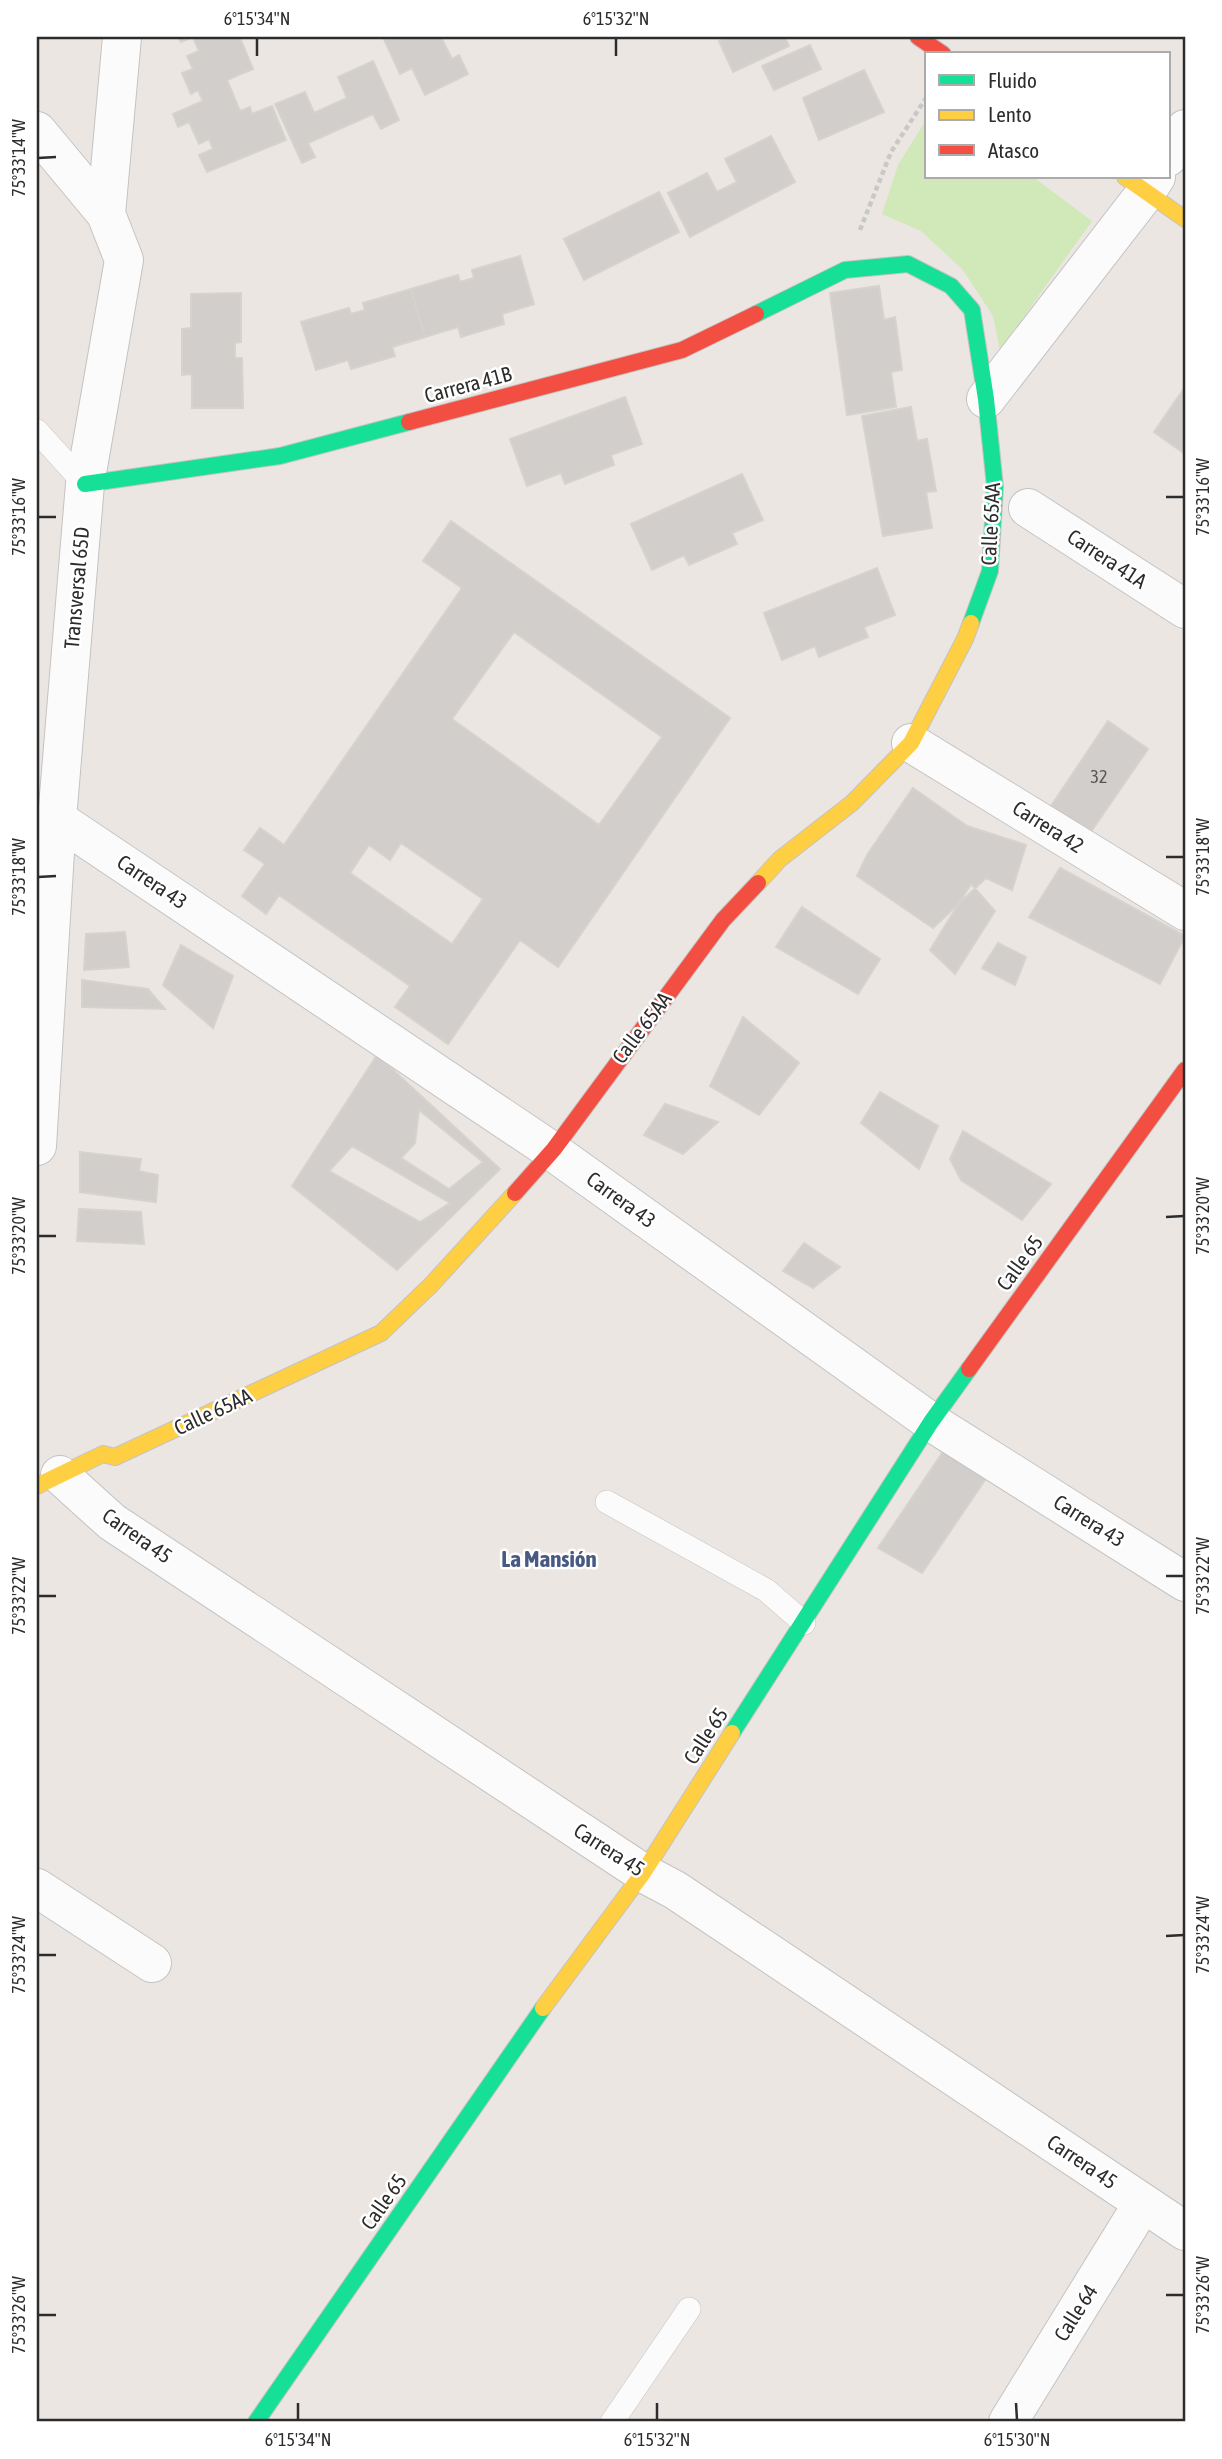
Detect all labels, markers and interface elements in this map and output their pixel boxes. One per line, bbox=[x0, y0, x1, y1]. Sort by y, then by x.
text: 6°15'34"N bbox=[224, 8, 290, 29]
text: 6°15'32"N bbox=[583, 8, 649, 29]
legend bbox=[925, 52, 1170, 178]
text: Fluido bbox=[988, 68, 1037, 92]
text: Lento bbox=[988, 102, 1032, 126]
text: 75°33'14"W bbox=[8, 119, 29, 197]
text: Atasco bbox=[988, 138, 1039, 162]
street label: Carrera 41B bbox=[422, 361, 514, 407]
text: 75°33'16"W bbox=[1192, 458, 1213, 536]
text: 75°33'16"W bbox=[8, 478, 29, 556]
street label: Calle 65AA bbox=[976, 481, 1004, 566]
street label: Carrera 41A bbox=[1063, 524, 1152, 593]
street label: Transversal 65D bbox=[59, 526, 93, 650]
house number: 32 bbox=[1091, 766, 1107, 787]
street label: Carrera 42 bbox=[1009, 795, 1089, 857]
text: 75°33'18"W bbox=[1192, 818, 1213, 896]
text: 75°33'18"W bbox=[8, 838, 29, 916]
street label: Carrera 43 bbox=[113, 849, 192, 913]
street label: Calle 65AA bbox=[607, 987, 676, 1068]
street label: Carrera 43 bbox=[582, 1166, 661, 1232]
text: 75°33'20"W bbox=[1192, 1177, 1213, 1255]
text: 75°33'20"W bbox=[8, 1197, 29, 1275]
street label: Calle 65 bbox=[991, 1230, 1047, 1295]
street label: Calle 65AA bbox=[170, 1382, 256, 1439]
street label: Carrera 43 bbox=[1050, 1489, 1130, 1551]
street label: Carrera 45 bbox=[98, 1503, 177, 1568]
text: 75°33'22"W bbox=[1192, 1537, 1213, 1615]
district label: La Mansión bbox=[501, 1546, 597, 1572]
text: 75°33'22"W bbox=[8, 1557, 29, 1635]
street label: Calle 65 bbox=[678, 1703, 732, 1768]
street label: Carrera 45 bbox=[570, 1818, 649, 1881]
text: 75°33'24"W bbox=[1192, 1896, 1213, 1974]
text: 75°33'24"W bbox=[8, 1916, 29, 1994]
street label: Carrera 45 bbox=[1043, 2129, 1122, 2193]
street label: Calle 65 bbox=[355, 2169, 411, 2234]
text: 75°33'26"W bbox=[1192, 2256, 1213, 2334]
text: 75°33'26"W bbox=[8, 2276, 29, 2354]
street label: Calle 64 bbox=[1048, 2280, 1102, 2345]
text: 6°15'34"N bbox=[265, 2429, 331, 2450]
text: 6°15'32"N bbox=[624, 2429, 690, 2450]
text: 6°15'30"N bbox=[984, 2429, 1050, 2450]

